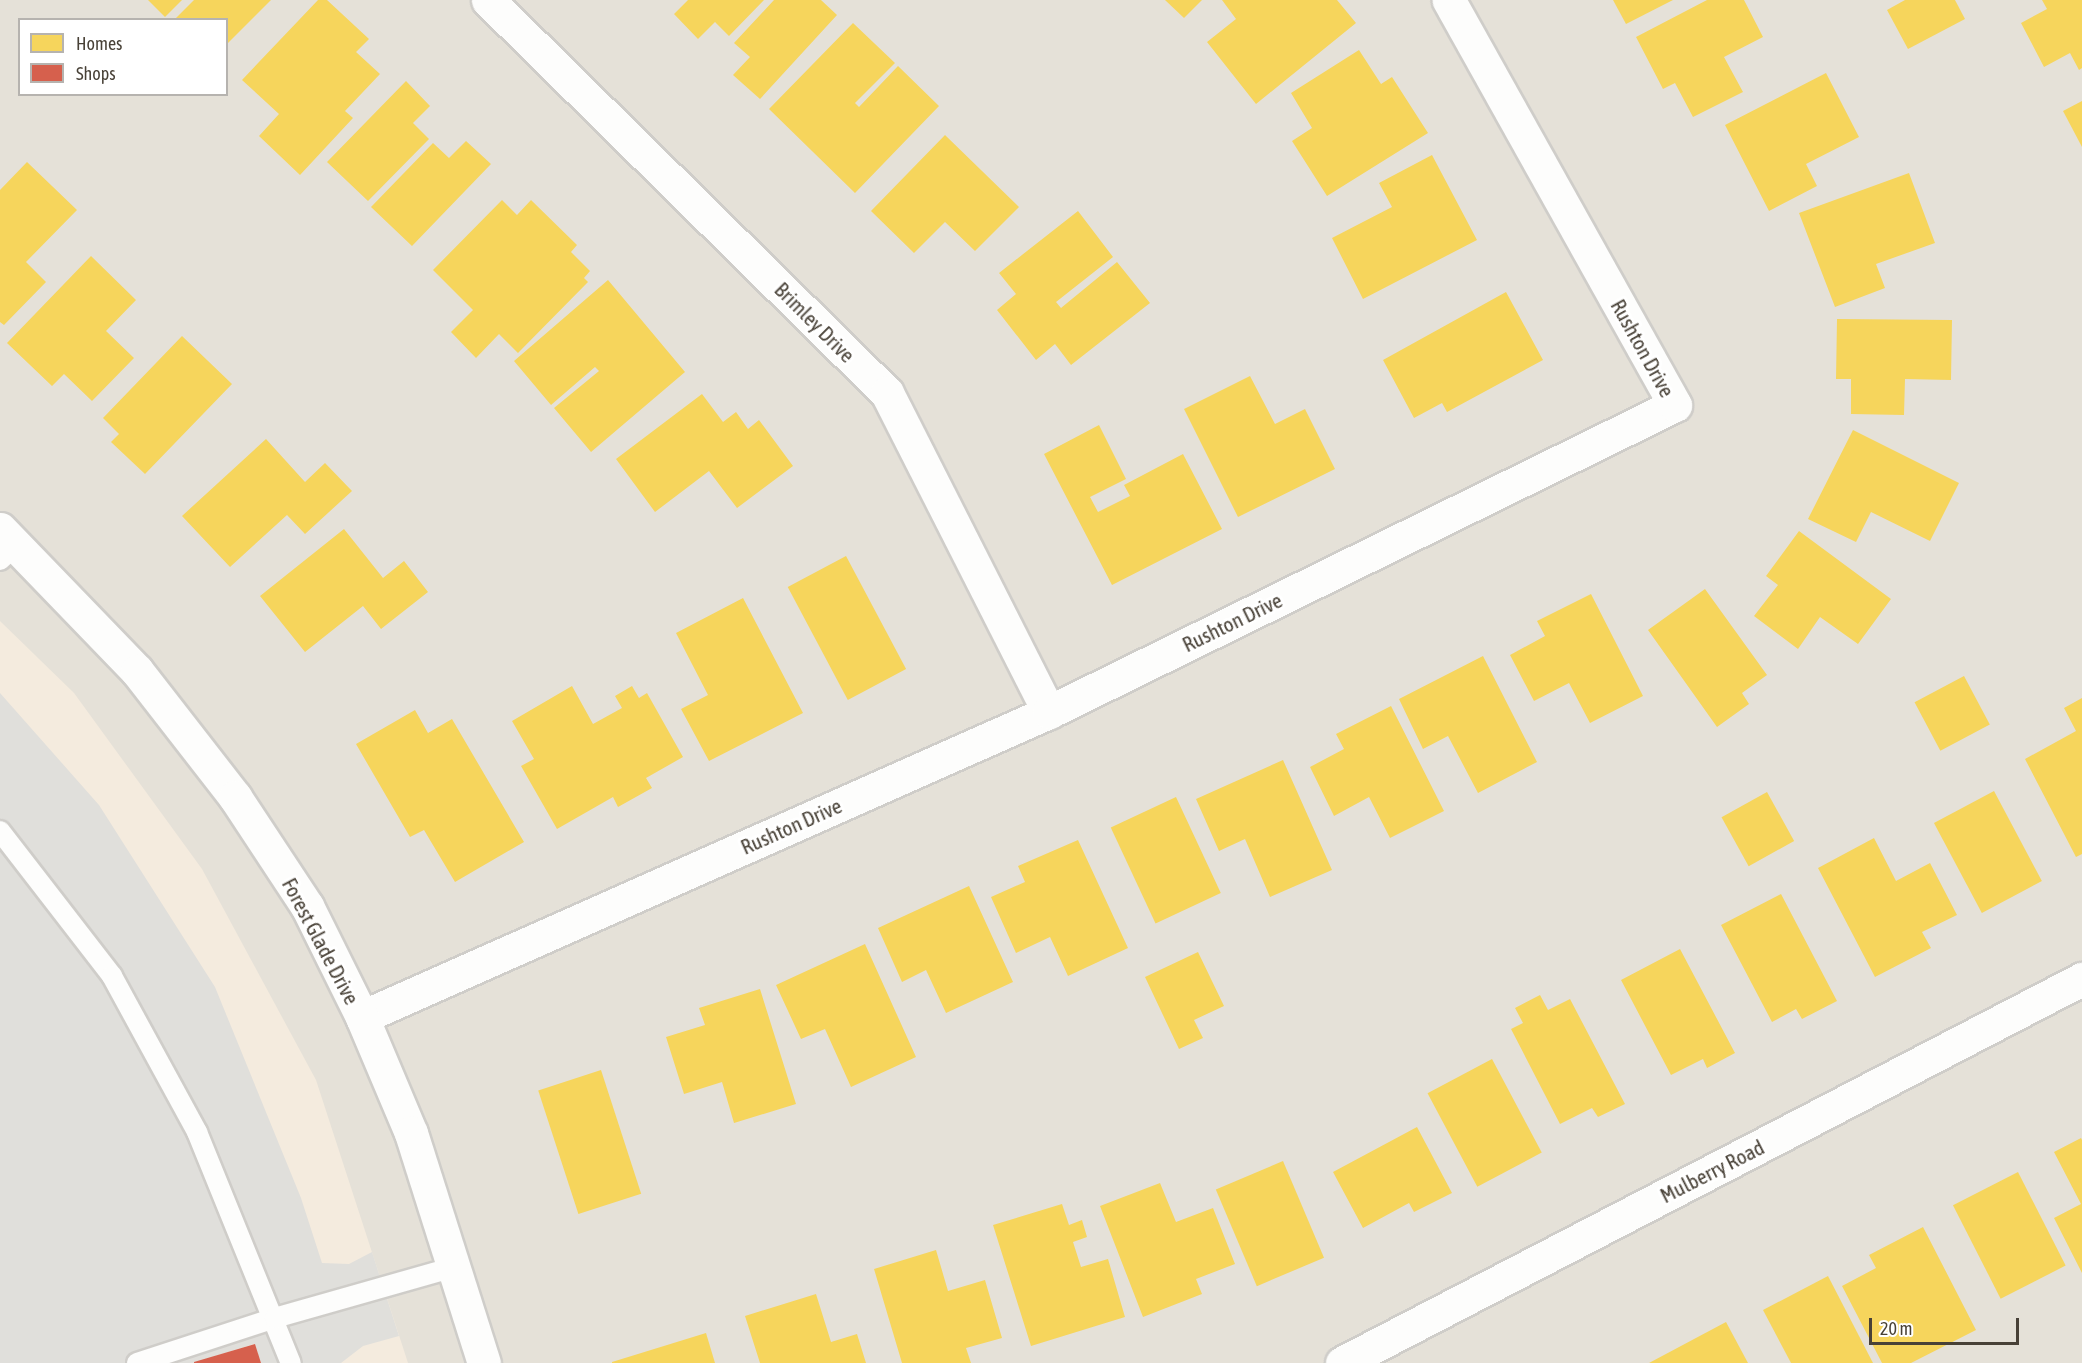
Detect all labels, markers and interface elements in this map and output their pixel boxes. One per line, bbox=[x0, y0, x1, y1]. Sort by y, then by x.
legend bbox=[18, 18, 228, 96]
text: Homes bbox=[76, 33, 122, 54]
text: Shops bbox=[76, 63, 116, 84]
street label: Brimley Drive bbox=[770, 277, 860, 367]
street label: Rushton Drive bbox=[1606, 295, 1680, 401]
street label: Rushton Drive bbox=[1178, 587, 1286, 657]
street label: Rushton Drive bbox=[737, 793, 845, 859]
street label: Forest Glade Drive bbox=[277, 873, 365, 1009]
street label: Mulberry Road bbox=[1656, 1134, 1768, 1208]
scale bar bbox=[1872, 1306, 2022, 1344]
text: 20 m bbox=[1880, 1318, 1912, 1339]

